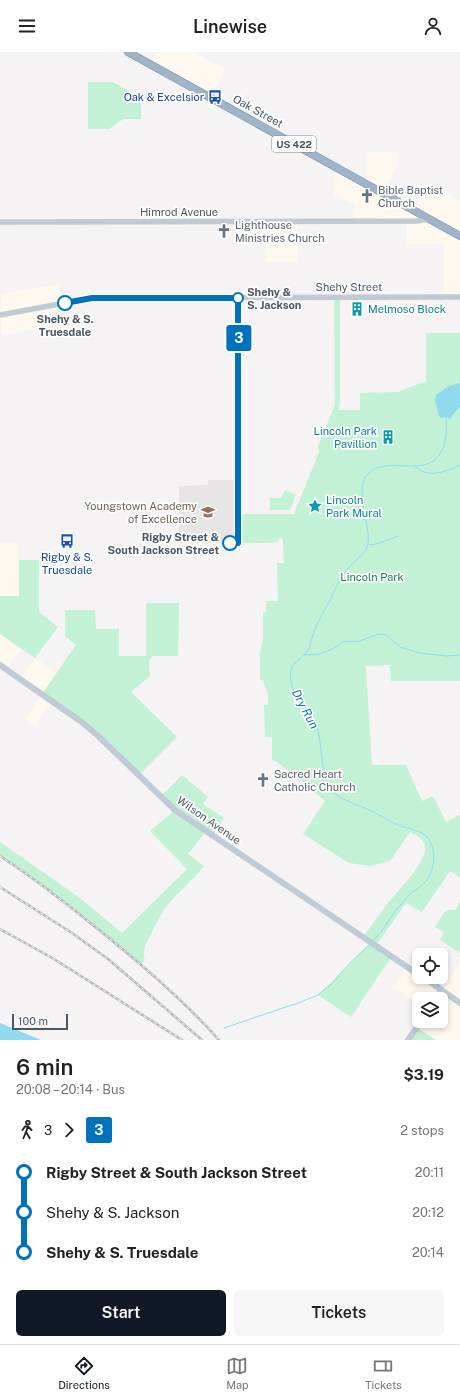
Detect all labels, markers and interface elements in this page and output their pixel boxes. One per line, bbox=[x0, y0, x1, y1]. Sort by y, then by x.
icon: menu bbox=[16, 15, 38, 37]
icon: person bbox=[422, 15, 444, 37]
text: Linewise bbox=[193, 16, 267, 37]
bus stop icon: Oak & Excelsior bbox=[207, 89, 223, 105]
place label: Oak & Excelsior bbox=[124, 91, 204, 103]
street label: Oak Street bbox=[231, 92, 285, 130]
road number: US 422 bbox=[272, 136, 316, 152]
place label: Bible Baptist Church bbox=[378, 184, 443, 209]
church icon: Bible Baptist Church bbox=[359, 188, 375, 204]
street label: Himrod Avenue bbox=[140, 206, 218, 218]
place label: Lighthouse Ministries Church bbox=[235, 219, 325, 244]
church icon: Lighthouse Ministries Church bbox=[216, 223, 232, 239]
street label: Shehy Street bbox=[316, 281, 382, 293]
place label: Shehy & S. Jackson bbox=[247, 286, 301, 311]
marker: Shehy & S. Jackson bbox=[232, 292, 244, 304]
marker: Shehy & S. Truesdale bbox=[57, 295, 73, 311]
building icon: Melmoso Block bbox=[349, 301, 365, 317]
place label: Melmoso Block bbox=[368, 303, 446, 315]
place label: Shehy & S. Truesdale bbox=[37, 313, 94, 338]
line badge: 3 bbox=[226, 325, 252, 351]
text: 3 bbox=[234, 330, 244, 346]
place label: Lincoln Park Pavillion bbox=[314, 425, 377, 450]
building icon: Lincoln Park Pavillion bbox=[380, 429, 396, 445]
place label: Lincoln Park Mural bbox=[326, 494, 382, 519]
place icon: Lincoln Park Mural bbox=[307, 498, 323, 514]
place label: Youngstown Academy of Excellence bbox=[84, 500, 197, 525]
school or university icon: Youngstown Academy of Excellence bbox=[200, 504, 216, 520]
place label: Rigby Street & South Jackson Street bbox=[107, 531, 219, 556]
bus stop icon: Rigby & S. Truesdale bbox=[59, 533, 75, 549]
marker: Rigby Street & South Jackson Street bbox=[222, 535, 238, 551]
place label: Rigby & S. Truesdale bbox=[41, 551, 93, 576]
park label: Lincoln Park bbox=[340, 571, 404, 583]
water label: Dry Run bbox=[289, 687, 321, 732]
place label: Sacred Heart Catholic Church bbox=[274, 768, 356, 793]
church icon: Sacred Heart Catholic Church bbox=[255, 772, 271, 788]
street label: Wilson Avenue bbox=[175, 794, 243, 846]
map controls bbox=[412, 948, 448, 1028]
button: locate bbox=[412, 948, 448, 984]
button: layers bbox=[412, 992, 448, 1028]
scale bar bbox=[12, 1012, 68, 1031]
text: 100 m bbox=[18, 1015, 48, 1027]
text: 6 min bbox=[16, 1054, 73, 1080]
text: $3.19 bbox=[403, 1066, 444, 1083]
text: 20:08 – 20:14 · Bus bbox=[16, 1082, 125, 1097]
icon: walk bbox=[16, 1119, 38, 1141]
icon: forward bbox=[58, 1119, 80, 1141]
text: 3 bbox=[94, 1122, 104, 1138]
text: 3 bbox=[44, 1123, 52, 1138]
text: 2 stops bbox=[400, 1123, 444, 1138]
text: Rigby Street & South Jackson Street bbox=[46, 1164, 307, 1181]
text: 20:11 bbox=[415, 1165, 444, 1180]
text: Shehy & S. Jackson bbox=[46, 1204, 179, 1221]
text: 20:12 bbox=[412, 1205, 444, 1220]
text: Shehy & S. Truesdale bbox=[46, 1244, 198, 1261]
text: 20:14 bbox=[412, 1245, 444, 1260]
button: Start bbox=[16, 1290, 226, 1336]
button: Tickets bbox=[234, 1290, 444, 1336]
tab: Directions bbox=[58, 1355, 110, 1391]
tab: Map bbox=[226, 1355, 249, 1391]
tab: Tickets bbox=[365, 1355, 402, 1391]

